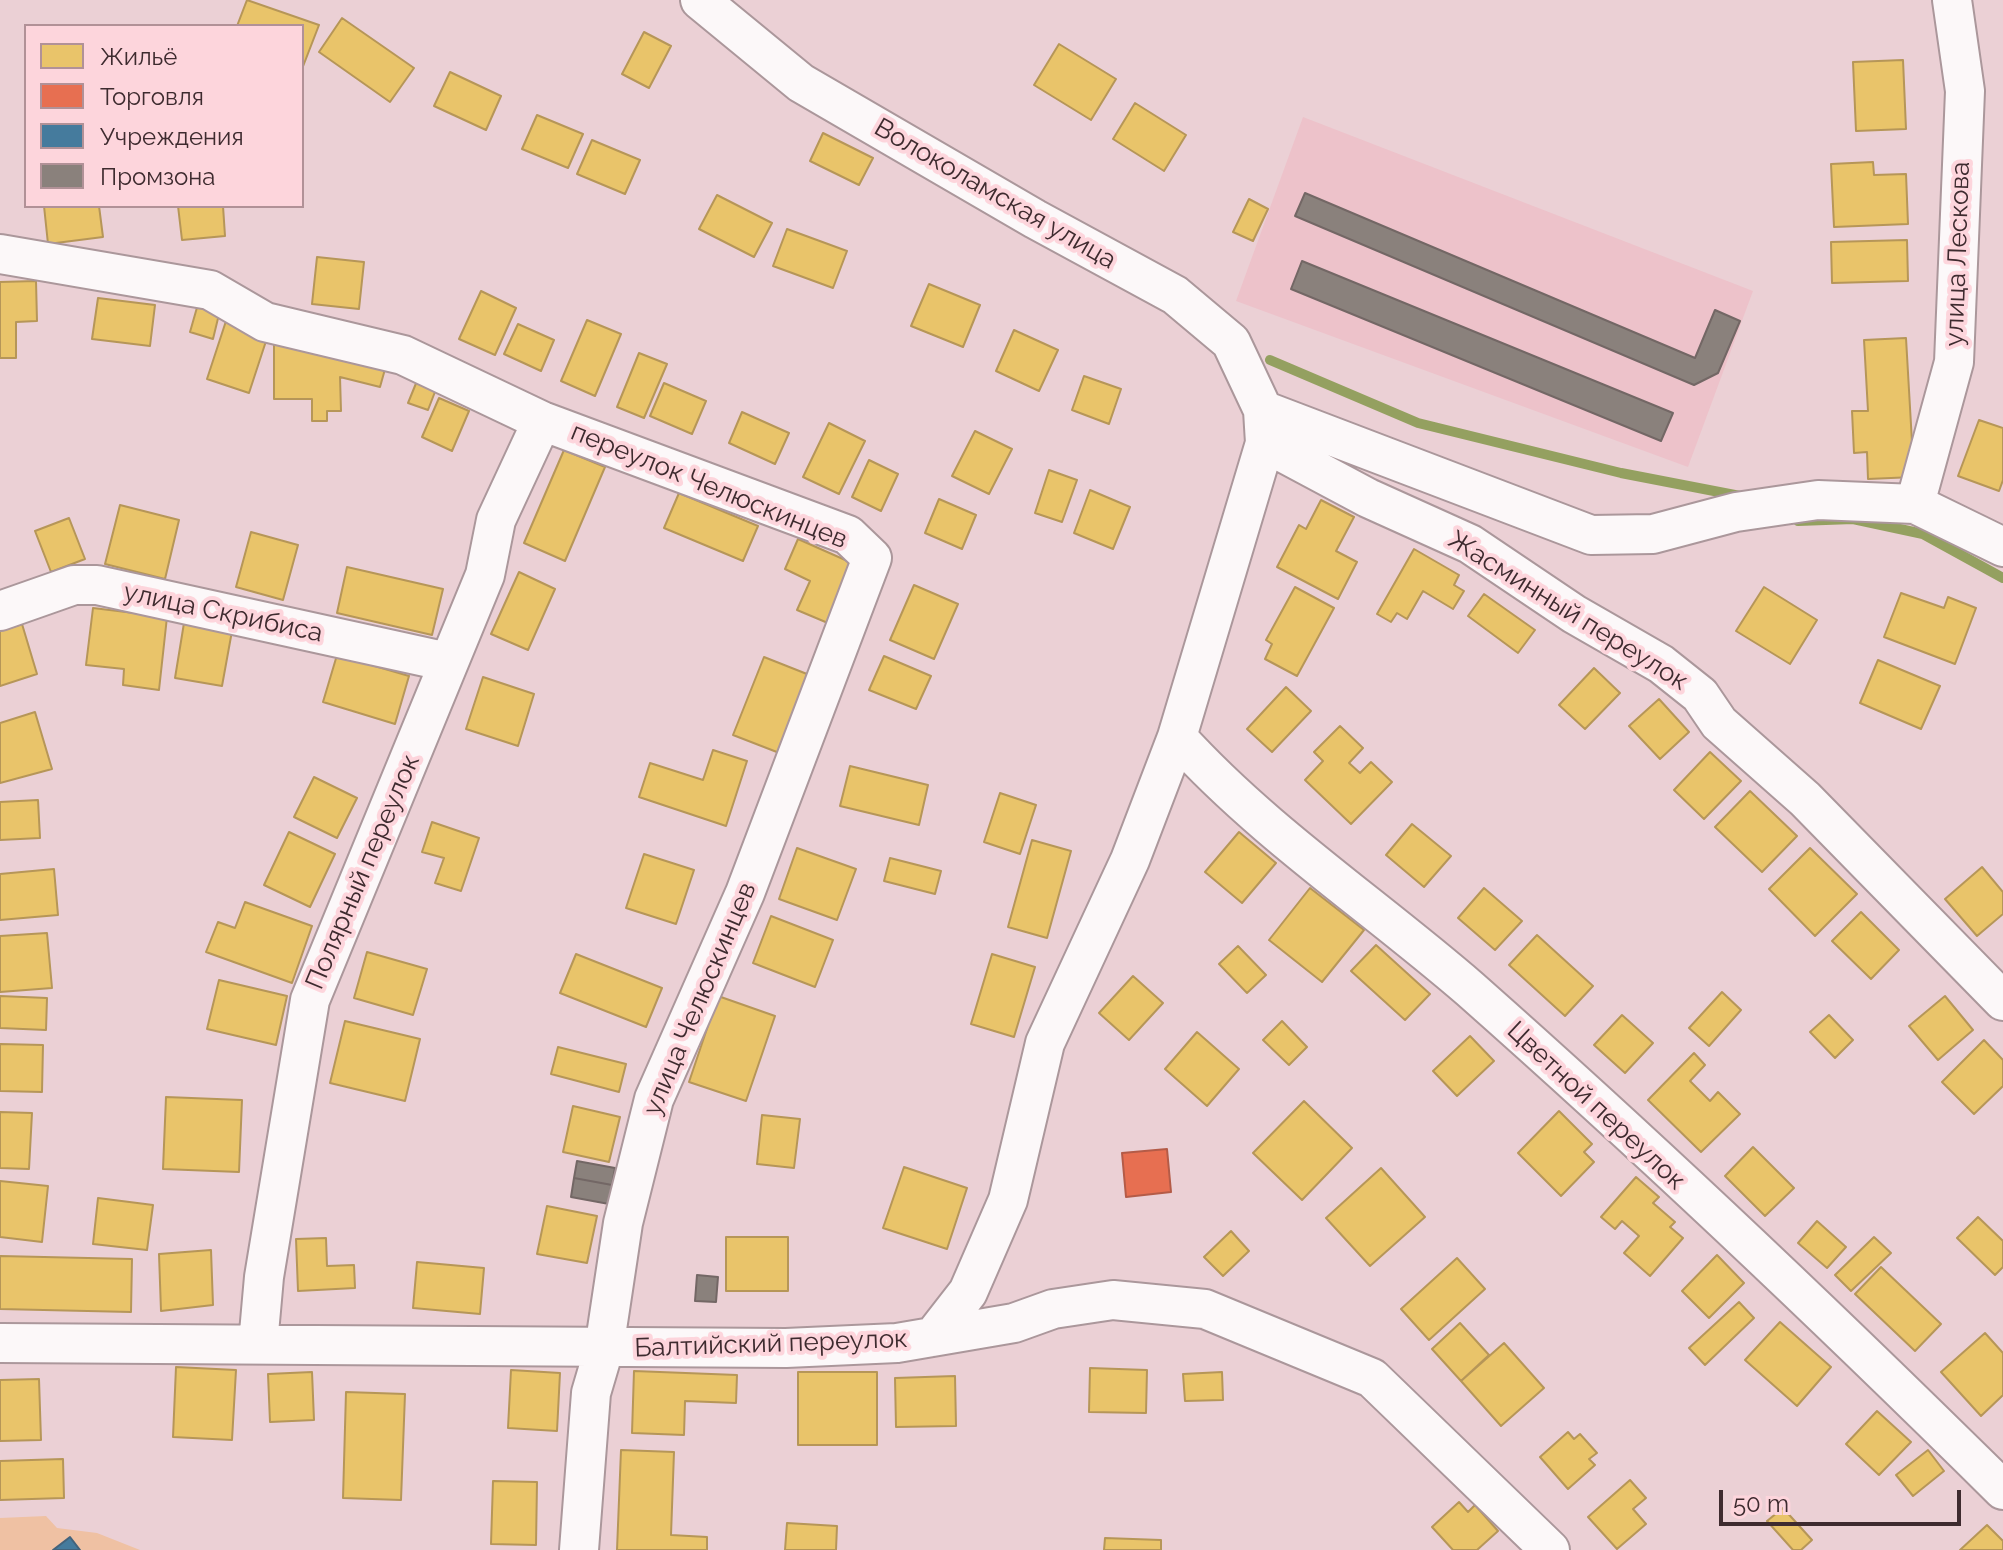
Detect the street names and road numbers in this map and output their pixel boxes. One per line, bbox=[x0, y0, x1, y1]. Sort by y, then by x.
street label: Волоколамская улица bbox=[869, 112, 1121, 276]
street label: улица Лескова bbox=[1939, 161, 1977, 347]
street label: переулок Челюскинцев bbox=[566, 416, 852, 556]
street label: Жасминный переулок bbox=[1442, 524, 1694, 698]
street label: улица Скрибиса bbox=[121, 577, 325, 649]
street label: Полярный переулок bbox=[299, 750, 427, 994]
street label: улица Челюскинцев bbox=[637, 878, 763, 1120]
street label: Цветной переулок bbox=[1500, 1015, 1692, 1197]
street label: Балтийский переулок bbox=[634, 1324, 908, 1364]

